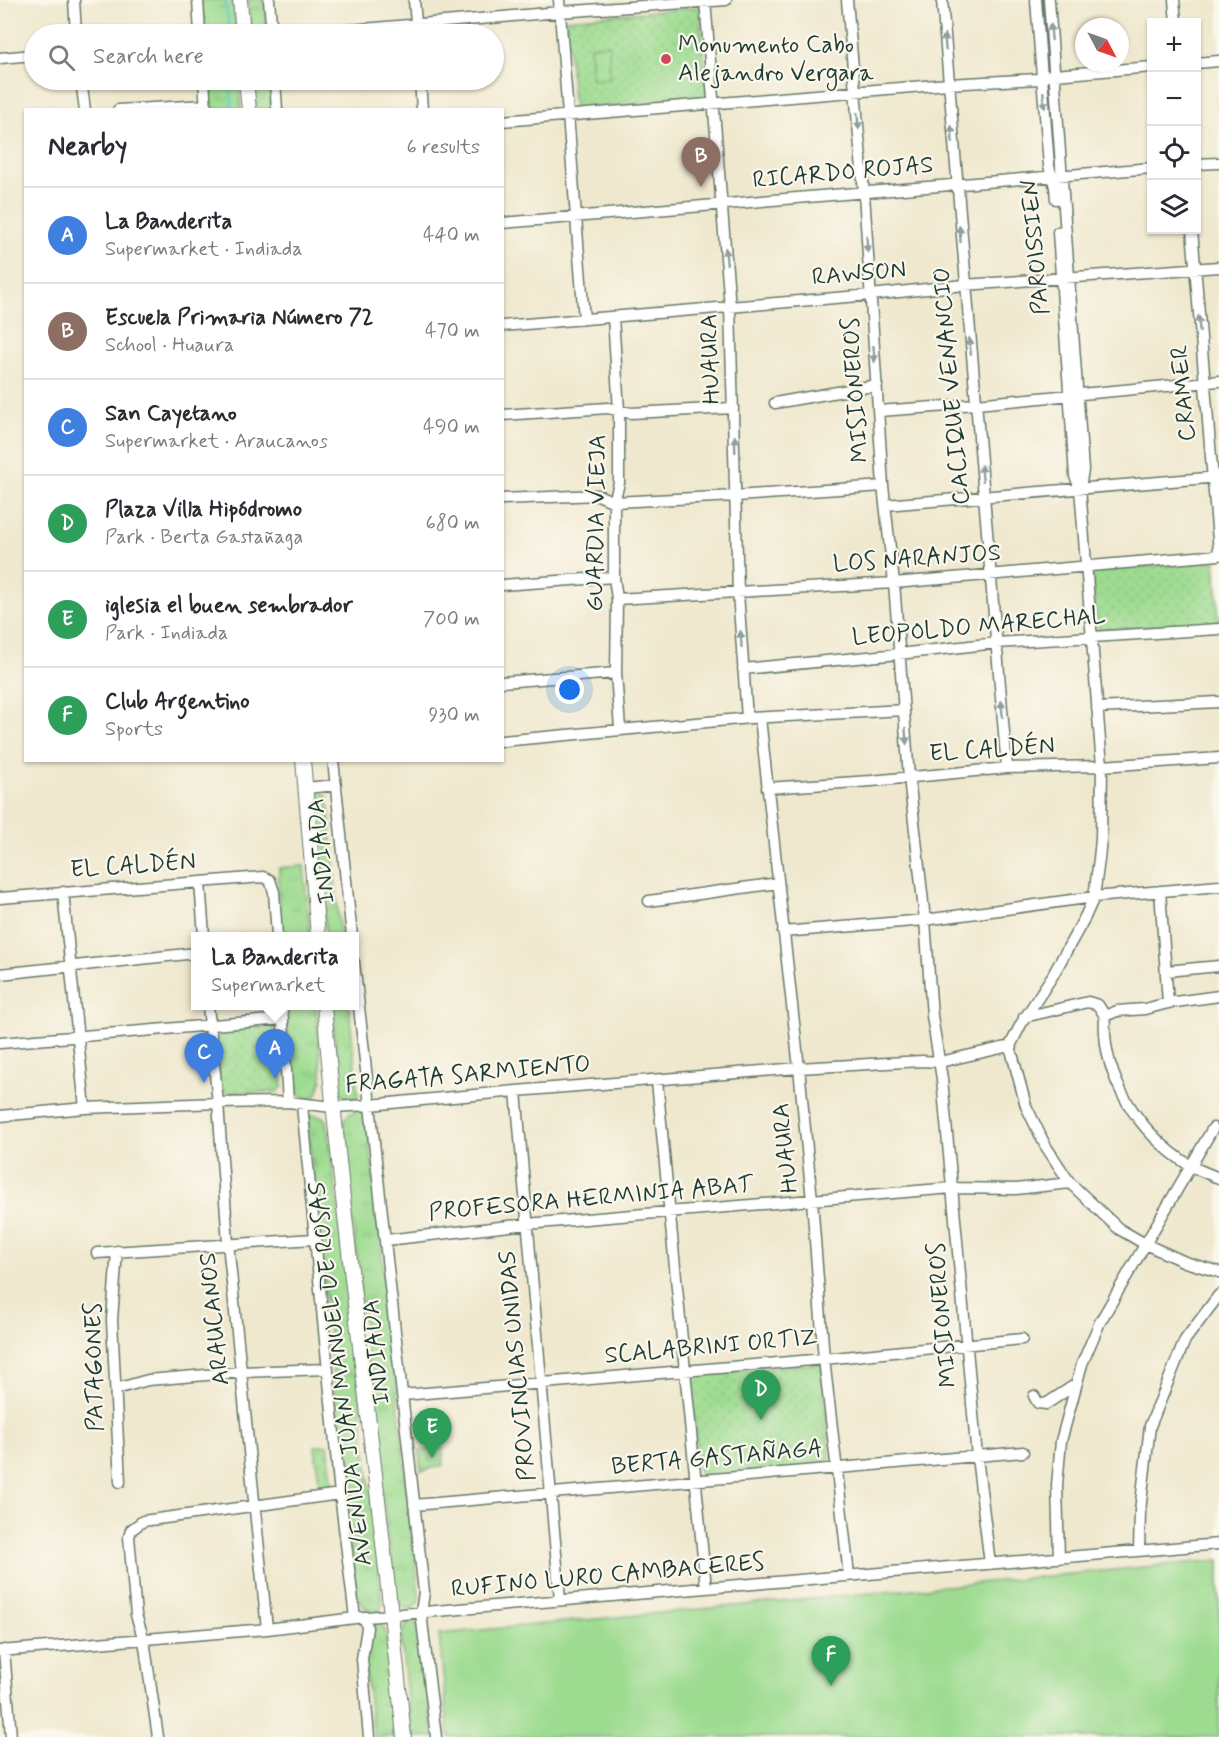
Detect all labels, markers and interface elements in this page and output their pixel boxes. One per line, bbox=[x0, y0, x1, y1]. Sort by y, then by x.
north arrow bbox=[1075, 18, 1129, 72]
map controls bbox=[1147, 18, 1201, 234]
button: + bbox=[1147, 18, 1201, 72]
one-way arrow bbox=[1047, 23, 1056, 42]
search box bbox=[24, 24, 504, 90]
place label: Monumento Cabo Alejandro Vergara bbox=[678, 30, 874, 91]
one-way arrow bbox=[940, 32, 950, 51]
icon: search bbox=[45, 41, 78, 74]
text: Search here bbox=[93, 43, 204, 71]
marker: Monumento Cabo Alejandro Vergara bbox=[659, 52, 673, 66]
button: − bbox=[1147, 72, 1201, 126]
one-way arrow bbox=[1039, 91, 1049, 110]
one-way arrow bbox=[853, 112, 862, 131]
one-way arrow bbox=[948, 124, 957, 143]
button: locate bbox=[1147, 126, 1201, 180]
text: Nearby bbox=[48, 130, 127, 164]
text: 6 results bbox=[407, 134, 480, 161]
pin: B bbox=[682, 138, 720, 187]
street label: RICARDO ROJAS bbox=[751, 150, 935, 196]
street label: PAROISSIEN bbox=[1015, 178, 1057, 316]
button: layers bbox=[1147, 180, 1201, 234]
text: La Banderita bbox=[105, 208, 232, 236]
text: A bbox=[61, 222, 74, 249]
text: 440 m bbox=[423, 222, 480, 249]
one-way arrow bbox=[955, 225, 965, 244]
one-way arrow bbox=[862, 235, 872, 254]
text: Supermarket · Indiada bbox=[105, 236, 303, 263]
one-way arrow bbox=[721, 246, 731, 265]
street label: RAWSON bbox=[810, 254, 908, 294]
street label: CACIQUE VENANCIO bbox=[926, 266, 978, 506]
text: Escuela Primaria Número 72 bbox=[105, 304, 373, 332]
street label: HUAURA bbox=[694, 313, 728, 405]
one-way arrow bbox=[1194, 314, 1204, 333]
street label: MISIONEROS bbox=[835, 316, 877, 464]
text: B bbox=[61, 318, 74, 345]
text: 470 m bbox=[425, 318, 480, 345]
text: School · Huaura bbox=[105, 332, 234, 359]
one-way arrow bbox=[965, 336, 975, 355]
street label: CRAMER bbox=[1164, 343, 1204, 443]
one-way arrow bbox=[870, 344, 879, 363]
text: San Cayetano bbox=[105, 400, 237, 428]
text: C bbox=[60, 414, 75, 441]
text: 490 m bbox=[423, 414, 480, 441]
text: Supermarket · Araucanos bbox=[105, 428, 328, 455]
street label: GUARDIA VIEJA bbox=[580, 434, 614, 612]
one-way arrow bbox=[730, 434, 739, 453]
one-way arrow bbox=[977, 464, 987, 483]
text: Plaza Villa Hipódromo bbox=[105, 496, 302, 524]
text: D bbox=[61, 510, 74, 537]
text: 680 m bbox=[425, 510, 480, 537]
text: Park · Berta Gastañaga bbox=[105, 524, 303, 551]
street label: LOS NARANJOS bbox=[832, 538, 1002, 580]
text: iglesia el buen sembrador bbox=[105, 592, 353, 620]
street label: LEOPOLDO MARECHAL bbox=[851, 600, 1107, 654]
text: E bbox=[62, 606, 73, 633]
text: 700 m bbox=[423, 606, 480, 633]
text: Park · Indiada bbox=[105, 620, 228, 647]
one-way arrow bbox=[736, 629, 746, 648]
your location bbox=[555, 675, 584, 704]
text: Club Argentino bbox=[105, 688, 250, 716]
one-way arrow bbox=[997, 700, 1007, 719]
text: F bbox=[62, 702, 73, 729]
text: 930 m bbox=[428, 702, 480, 729]
text: Sports bbox=[105, 716, 163, 743]
one-way arrow bbox=[901, 727, 911, 746]
street label: EL CALDÉN bbox=[928, 728, 1056, 770]
street label: INDIADA bbox=[301, 797, 343, 905]
street label: EL CALDÉN bbox=[69, 844, 197, 886]
popup bbox=[191, 932, 359, 1010]
text: La Banderita bbox=[211, 944, 339, 972]
text: Supermarket bbox=[211, 972, 325, 999]
pin: A bbox=[256, 1030, 294, 1079]
pin: C bbox=[184, 1034, 224, 1083]
street label: FRAGATA SARMIENTO bbox=[344, 1049, 592, 1101]
street label: HUAURA bbox=[766, 1101, 806, 1195]
street label: PROFESORA HERMINIA ABAT bbox=[427, 1169, 755, 1229]
street label: AVENIDA JUAN MANUEL DE ROSAS bbox=[302, 1180, 380, 1568]
street label: MISIONEROS bbox=[921, 1241, 965, 1389]
street label: PROVINCIAS UNIDAS bbox=[492, 1250, 544, 1482]
street label: ARAUCANOS bbox=[193, 1251, 237, 1387]
street label: INDIADA bbox=[356, 1298, 398, 1406]
street label: PATAGONES bbox=[78, 1302, 112, 1432]
street label: SCALABRINI ORTIZ bbox=[603, 1322, 819, 1372]
pin: D bbox=[742, 1370, 780, 1420]
pin: E bbox=[412, 1408, 452, 1458]
street label: BERTA GASTAÑAGA bbox=[610, 1433, 824, 1483]
street label: RUFINO LURO CAMBACERES bbox=[450, 1547, 766, 1605]
pin: F bbox=[812, 1636, 850, 1686]

